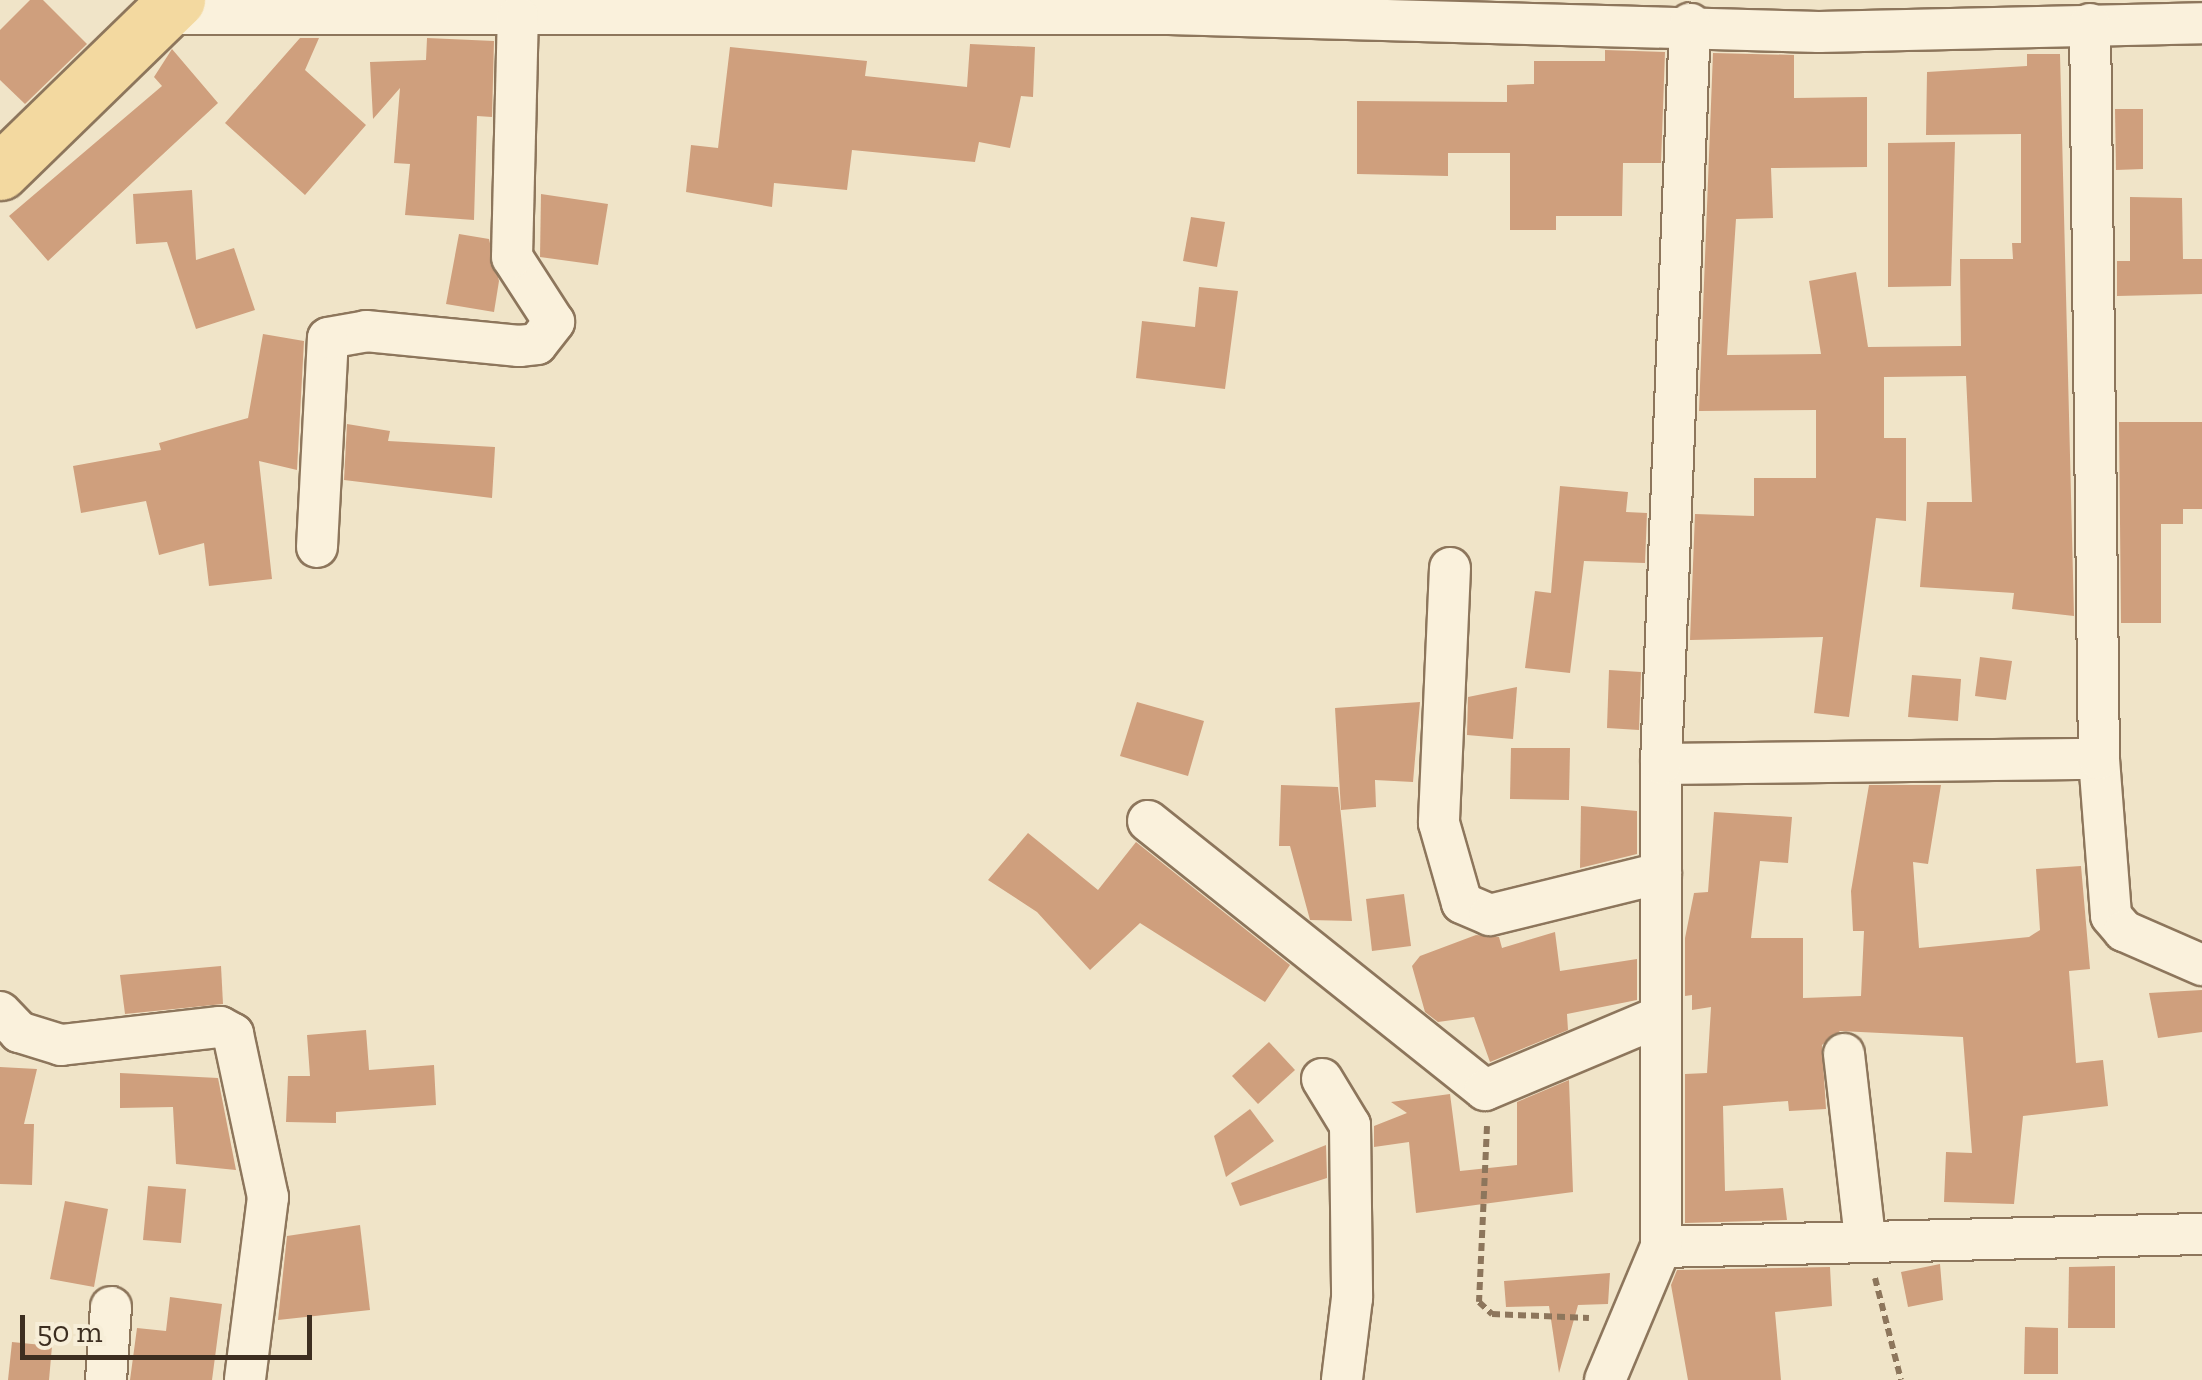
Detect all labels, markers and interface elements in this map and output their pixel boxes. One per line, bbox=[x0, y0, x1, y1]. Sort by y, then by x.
scale bar bbox=[25, 1295, 318, 1357]
text: 50 m bbox=[37, 1314, 102, 1350]

